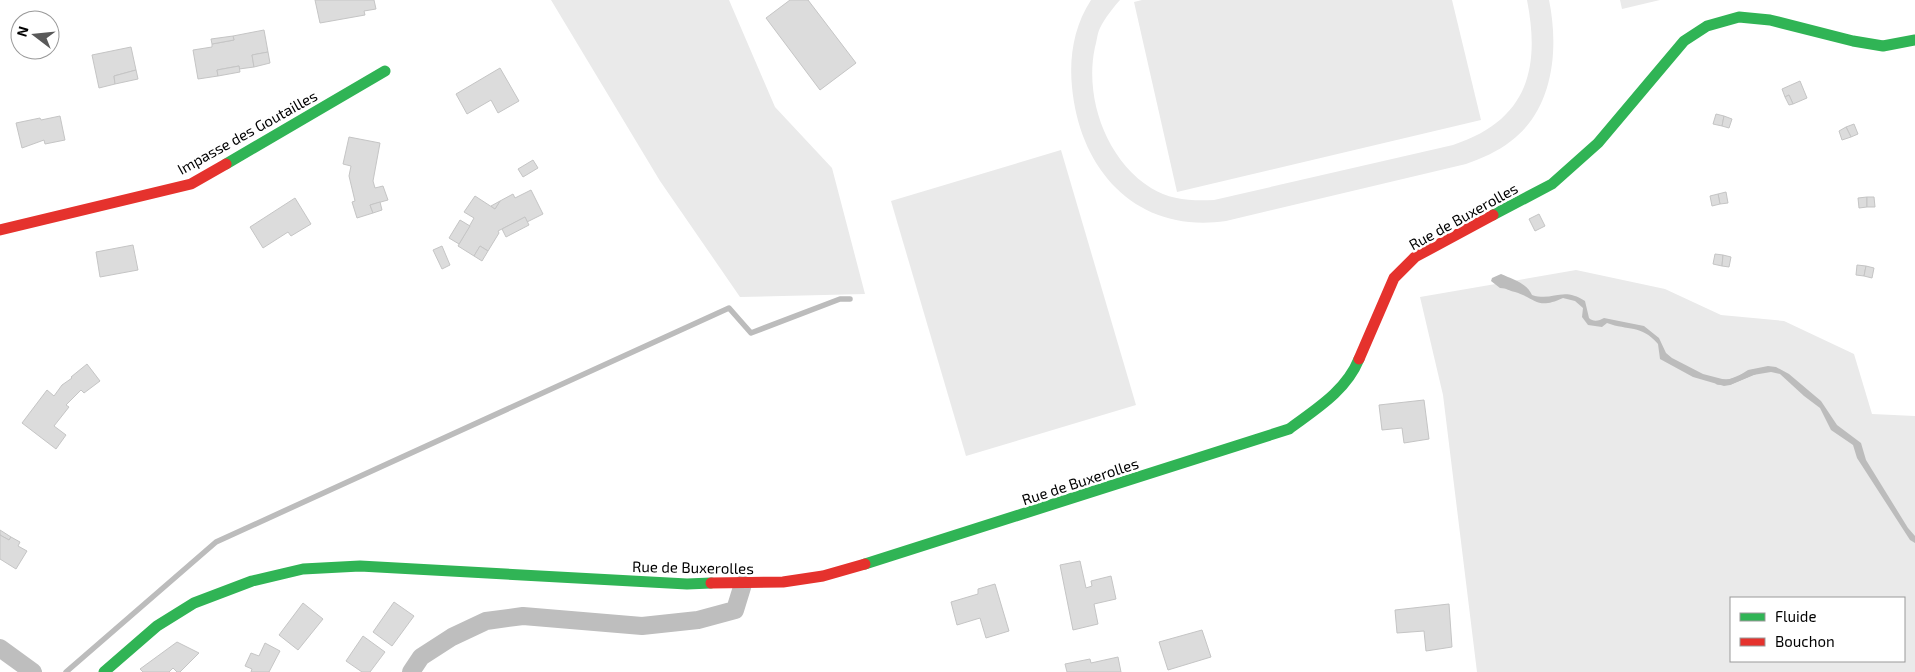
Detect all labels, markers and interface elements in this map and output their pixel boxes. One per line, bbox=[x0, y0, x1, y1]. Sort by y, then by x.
north arrow bbox=[10, 10, 60, 60]
text: N bbox=[12, 24, 32, 38]
street label: Impasse des Goutailles bbox=[174, 86, 320, 178]
street label: Rue de Buxerolles bbox=[1405, 179, 1521, 253]
street label: Rue de Buxerolles bbox=[1019, 454, 1141, 508]
street label: Rue de Buxerolles bbox=[632, 557, 754, 577]
legend bbox=[1730, 597, 1905, 662]
text: Fluide bbox=[1775, 607, 1816, 625]
text: Bouchon bbox=[1775, 632, 1835, 650]

